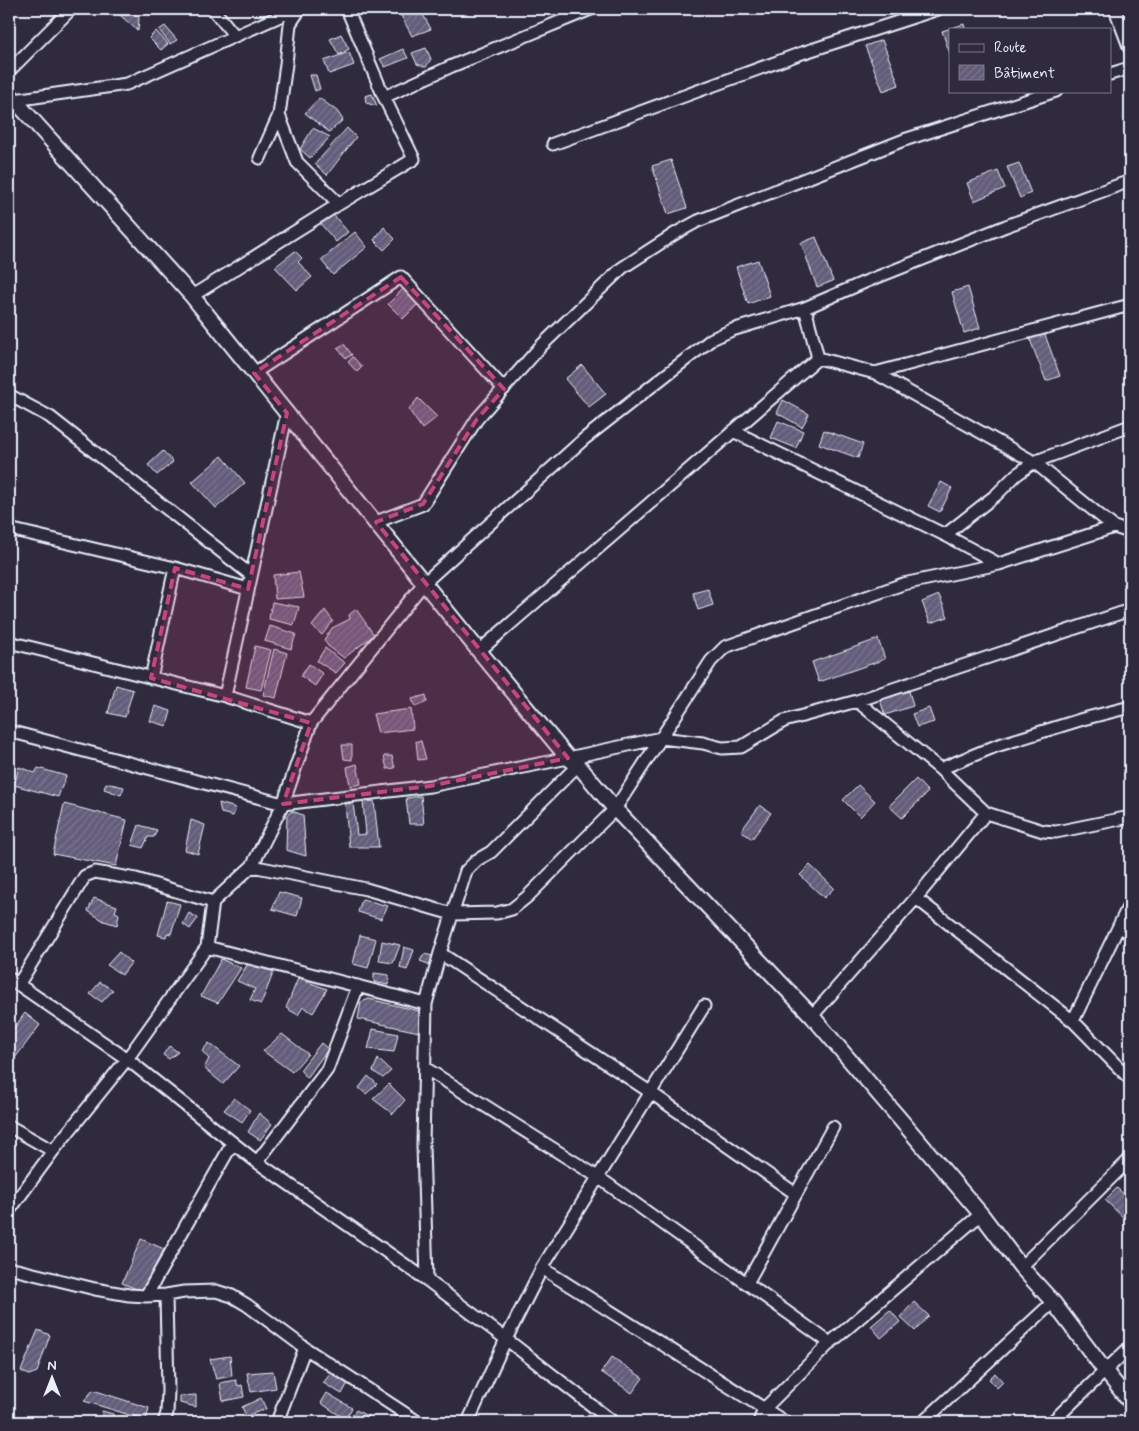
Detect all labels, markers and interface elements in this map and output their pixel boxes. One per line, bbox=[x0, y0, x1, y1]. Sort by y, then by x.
legend bbox=[949, 28, 1112, 92]
text: Route bbox=[994, 38, 1027, 58]
text: Bâtiment bbox=[994, 64, 1055, 84]
north arrow bbox=[28, 1354, 78, 1404]
text: N bbox=[47, 1357, 57, 1375]

